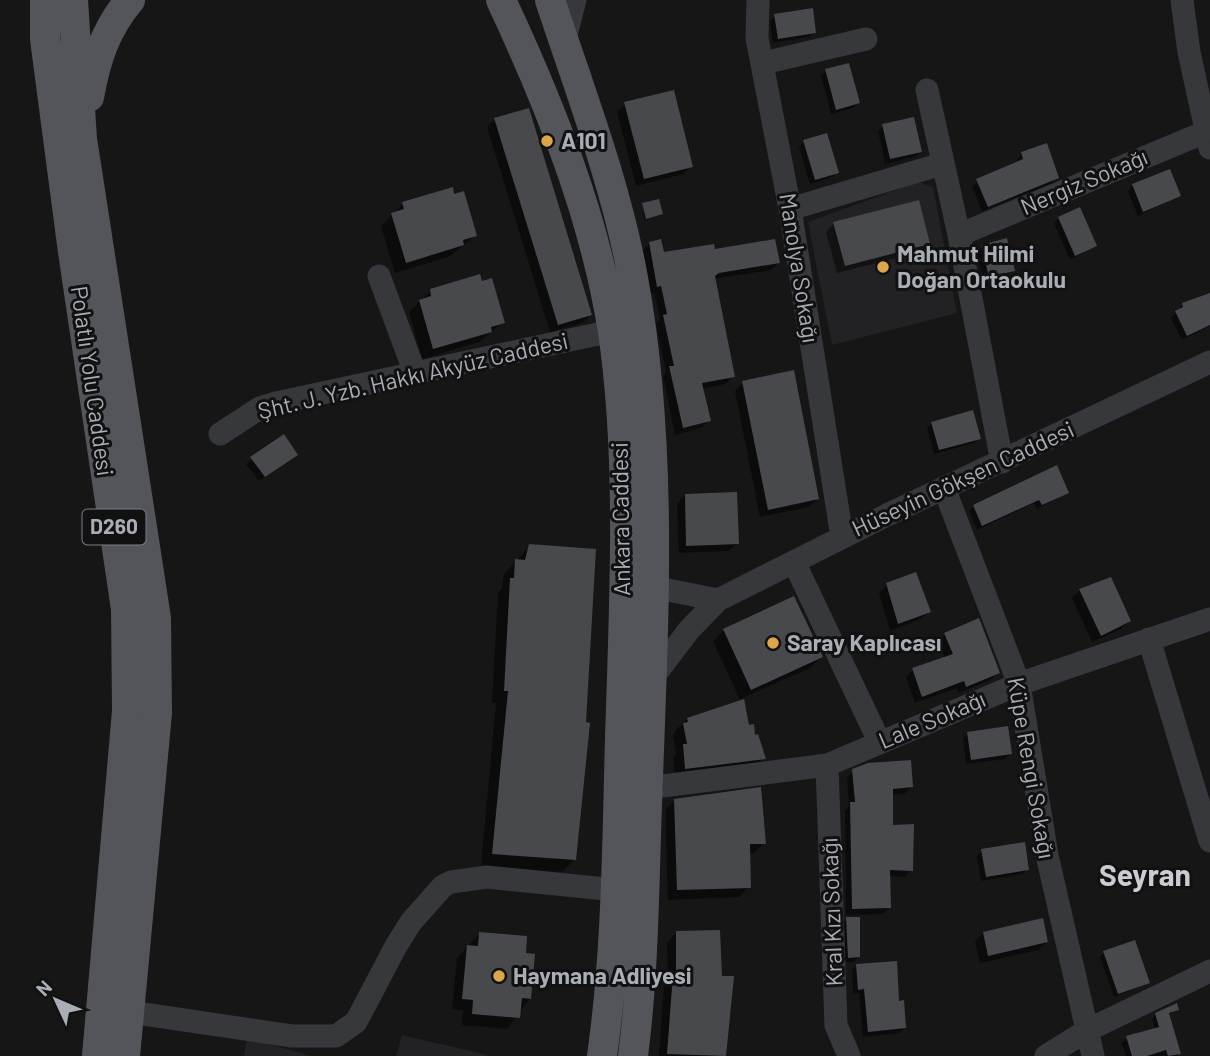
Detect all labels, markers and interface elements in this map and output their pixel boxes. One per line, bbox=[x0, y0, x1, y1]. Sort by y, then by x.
place label: A101 bbox=[561, 126, 606, 154]
marker: A101 bbox=[539, 133, 555, 149]
street label: Nergiz Sokağı bbox=[1016, 142, 1151, 220]
street label: Manolya Sokağı bbox=[774, 191, 826, 345]
place label: Mahmut Hilmi Doğan Ortaokulu bbox=[897, 239, 1066, 293]
marker: Mahmut Hilmi Doğan Ortaokulu bbox=[875, 259, 891, 275]
street label: Polatlı Yolu Caddesi bbox=[66, 284, 120, 478]
street label: Şht. J. Yzb. Hakkı Akyüz Caddesi bbox=[255, 326, 571, 424]
street label: Hüseyin Gökşen Caddesi bbox=[847, 414, 1078, 542]
street label: Ankara Caddesi bbox=[605, 442, 635, 596]
road number: D260 bbox=[82, 510, 146, 544]
place label: Saray Kaplıcası bbox=[787, 628, 942, 656]
marker: Saray Kaplıcası bbox=[765, 635, 781, 651]
street label: Küpe Rengi Sokağı bbox=[1002, 675, 1062, 861]
street label: Lale Sokağı bbox=[874, 684, 989, 754]
street label: Kral Kızı Sokağı bbox=[814, 837, 848, 987]
district label: Seyran bbox=[1099, 856, 1191, 892]
place label: Haymana Adliyesi bbox=[513, 961, 692, 989]
north arrow bbox=[21, 965, 91, 1035]
marker: Haymana Adliyesi bbox=[491, 968, 507, 984]
text: N bbox=[31, 975, 56, 1000]

